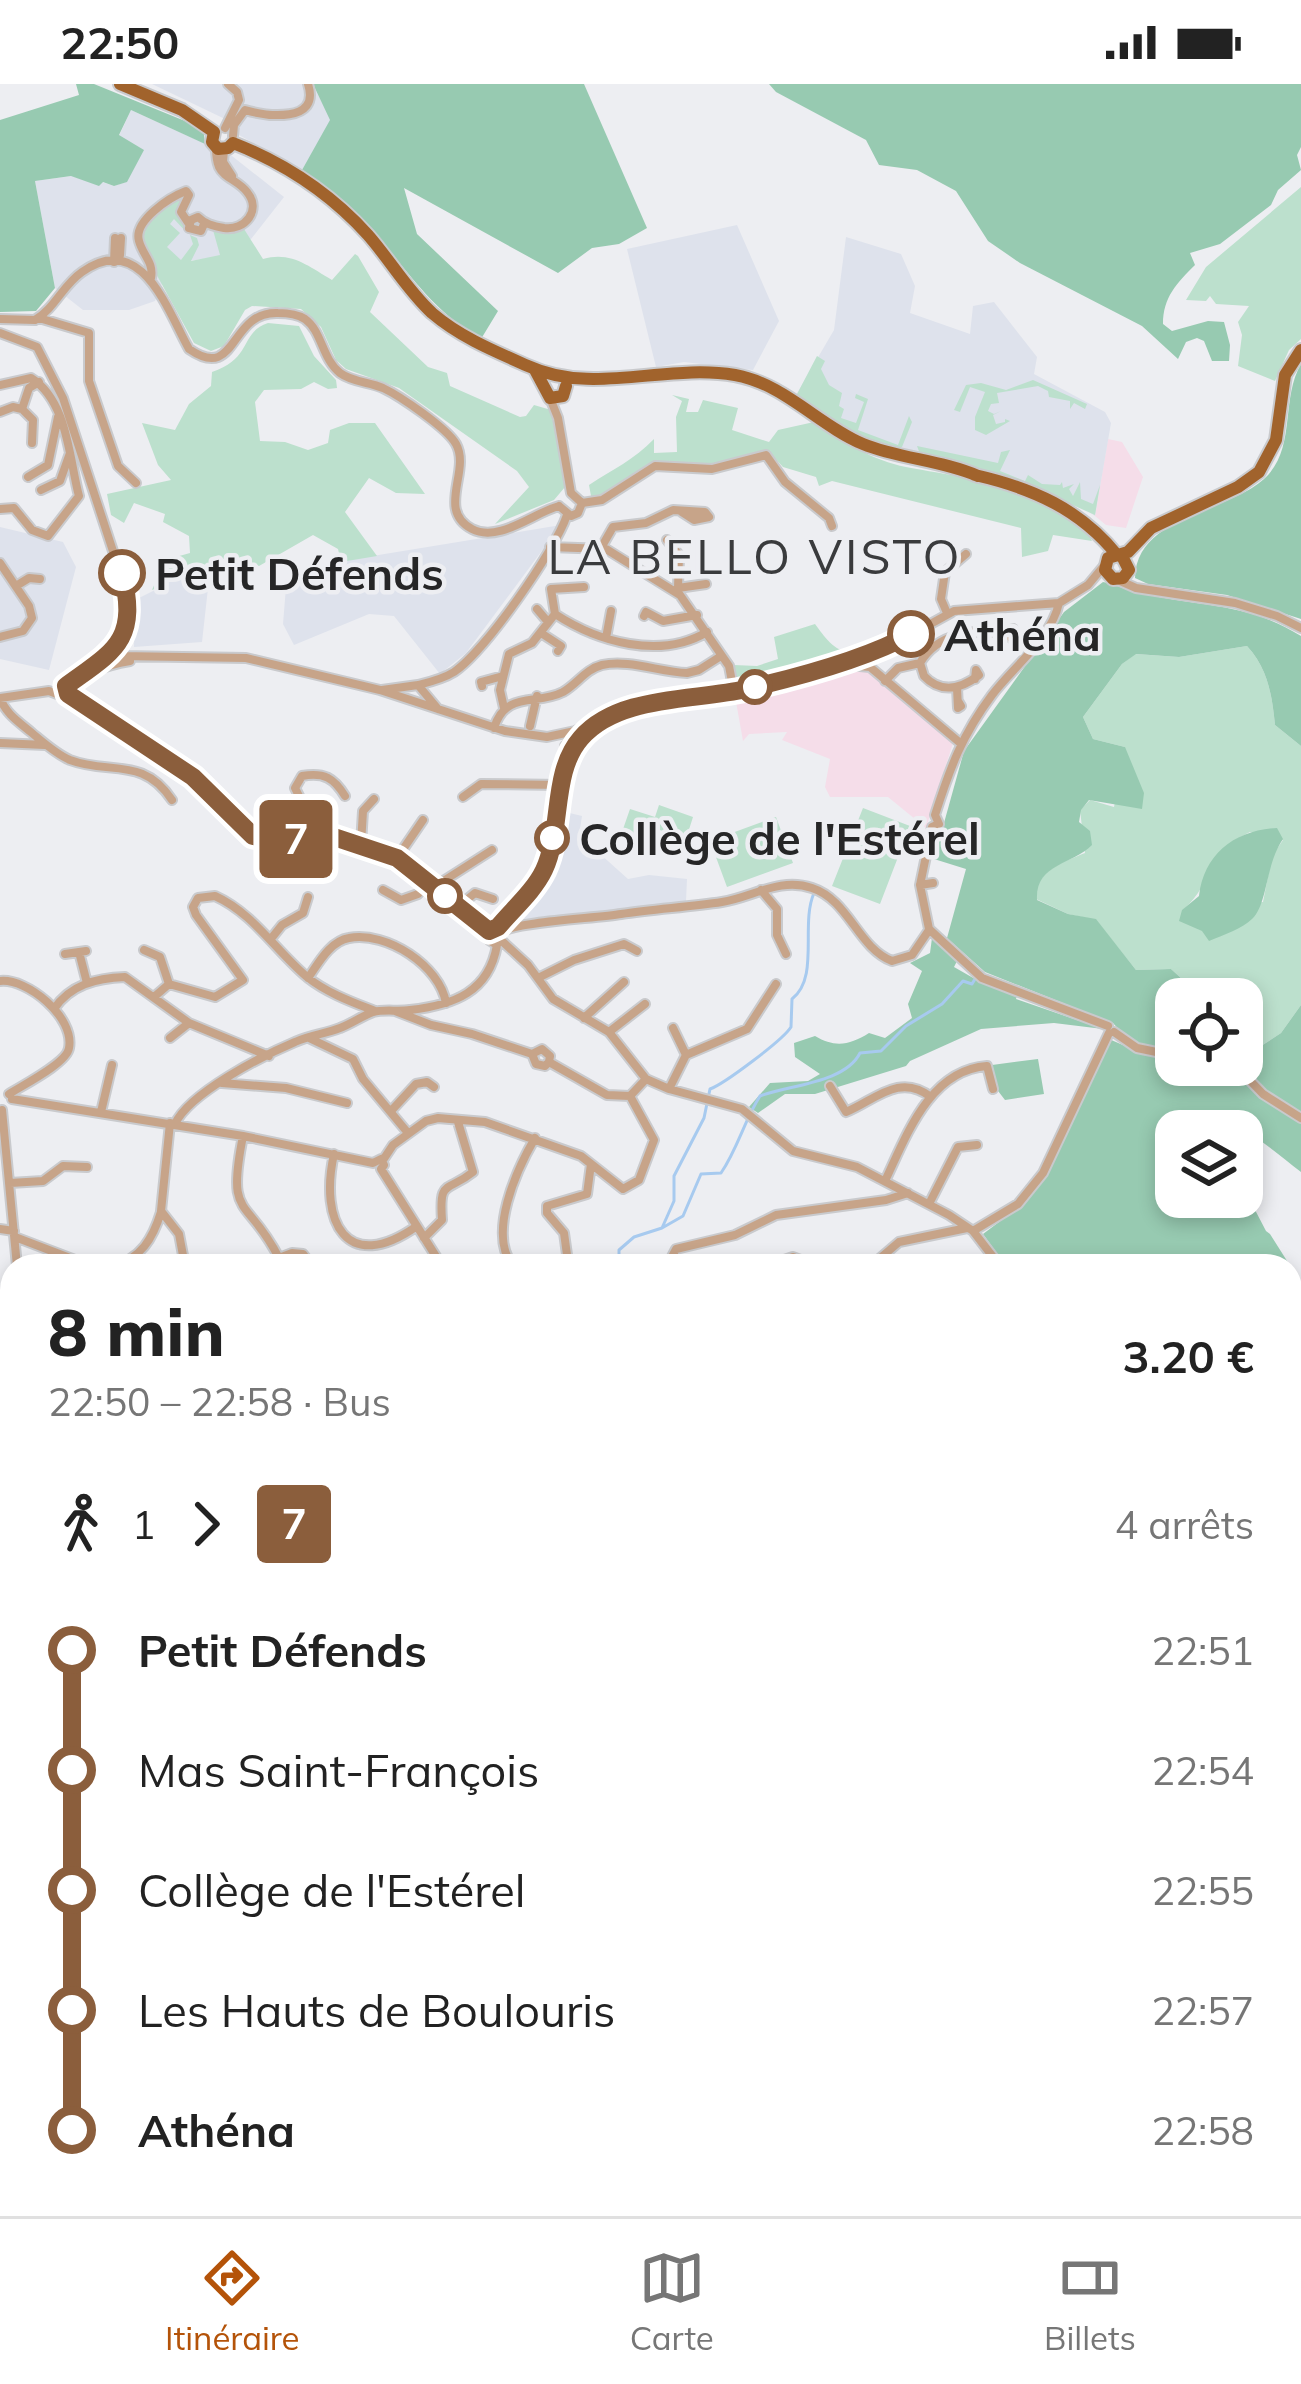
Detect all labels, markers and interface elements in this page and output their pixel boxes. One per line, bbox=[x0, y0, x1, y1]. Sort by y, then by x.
text: 22:50 bbox=[60, 14, 179, 70]
district label: LA BELLO VISTO bbox=[547, 526, 963, 586]
place label: Petit Défends bbox=[155, 545, 444, 601]
marker: Petit Défends bbox=[100, 551, 144, 595]
place label: Athéna bbox=[944, 606, 1101, 662]
marker: Athéna bbox=[889, 612, 933, 656]
unlabelled marker bbox=[739, 671, 771, 703]
line badge: 7 bbox=[257, 800, 335, 878]
place label: Collège de l'Estérel bbox=[579, 810, 980, 866]
text: 7 bbox=[283, 812, 309, 865]
marker: Collège de l'Estérel bbox=[536, 822, 568, 854]
unlabelled marker bbox=[429, 880, 461, 912]
map controls bbox=[1155, 978, 1263, 1218]
button: locate bbox=[1155, 978, 1263, 1086]
button: layers bbox=[1155, 1110, 1263, 1218]
text: 8 min bbox=[48, 1290, 225, 1373]
text: 3.20 € bbox=[1123, 1328, 1254, 1384]
text: 22:50 – 22:58 · Bus bbox=[48, 1377, 391, 1426]
icon: walk bbox=[48, 1491, 114, 1557]
icon: forward bbox=[173, 1491, 239, 1557]
text: 7 bbox=[281, 1497, 307, 1550]
text: 1 bbox=[132, 1500, 155, 1549]
text: 4 arrêts bbox=[1115, 1500, 1254, 1549]
text: Petit Défends bbox=[138, 1622, 427, 1678]
text: 22:51 bbox=[1152, 1626, 1254, 1675]
text: Mas Saint-François bbox=[138, 1742, 539, 1798]
text: 22:54 bbox=[1152, 1746, 1254, 1795]
text: Collège de l'Estérel bbox=[138, 1862, 526, 1918]
text: 22:55 bbox=[1152, 1866, 1254, 1915]
text: Les Hauts de Boulouris bbox=[138, 1982, 615, 2038]
text: 22:57 bbox=[1152, 1986, 1254, 2035]
text: Athéna bbox=[138, 2102, 295, 2158]
text: 22:58 bbox=[1152, 2106, 1254, 2155]
tab: Itinéraire bbox=[165, 2245, 300, 2358]
tab: Carte bbox=[630, 2245, 714, 2358]
tab: Billets bbox=[1044, 2245, 1136, 2358]

